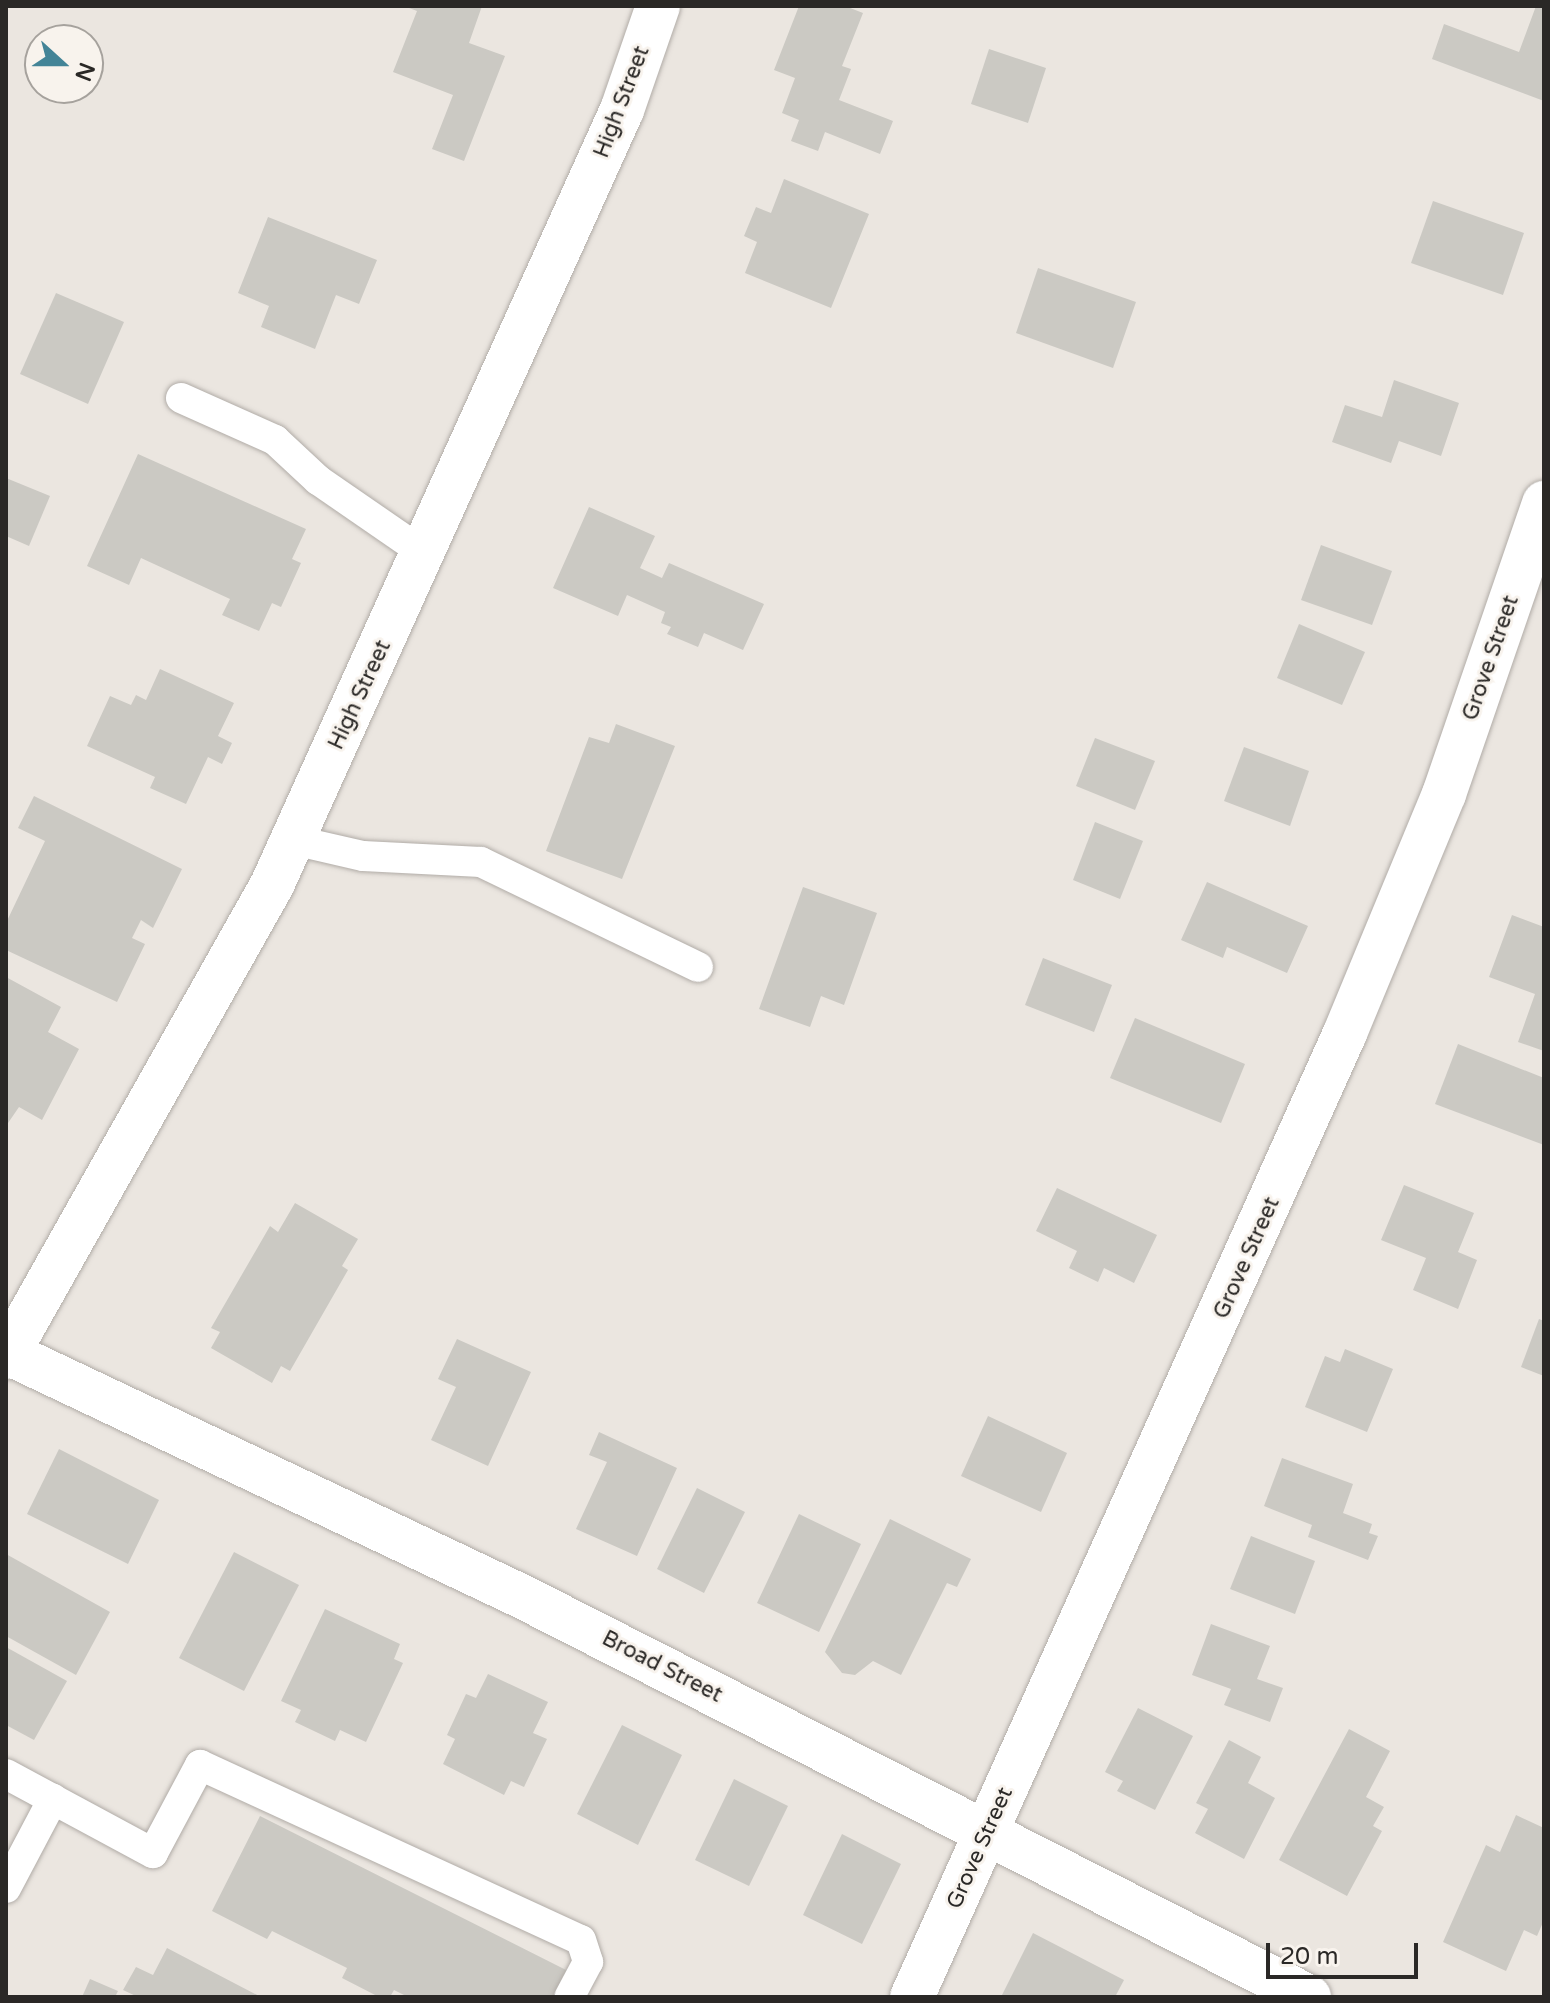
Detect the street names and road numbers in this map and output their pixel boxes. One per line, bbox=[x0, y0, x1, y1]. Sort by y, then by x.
street label: High Street bbox=[589, 42, 655, 162]
street label: Grove Street bbox=[1457, 592, 1525, 724]
street label: High Street bbox=[323, 636, 397, 754]
street label: Grove Street bbox=[1208, 1193, 1286, 1323]
street label: Broad Street bbox=[597, 1625, 727, 1709]
street label: Grove Street bbox=[941, 1783, 1019, 1913]

